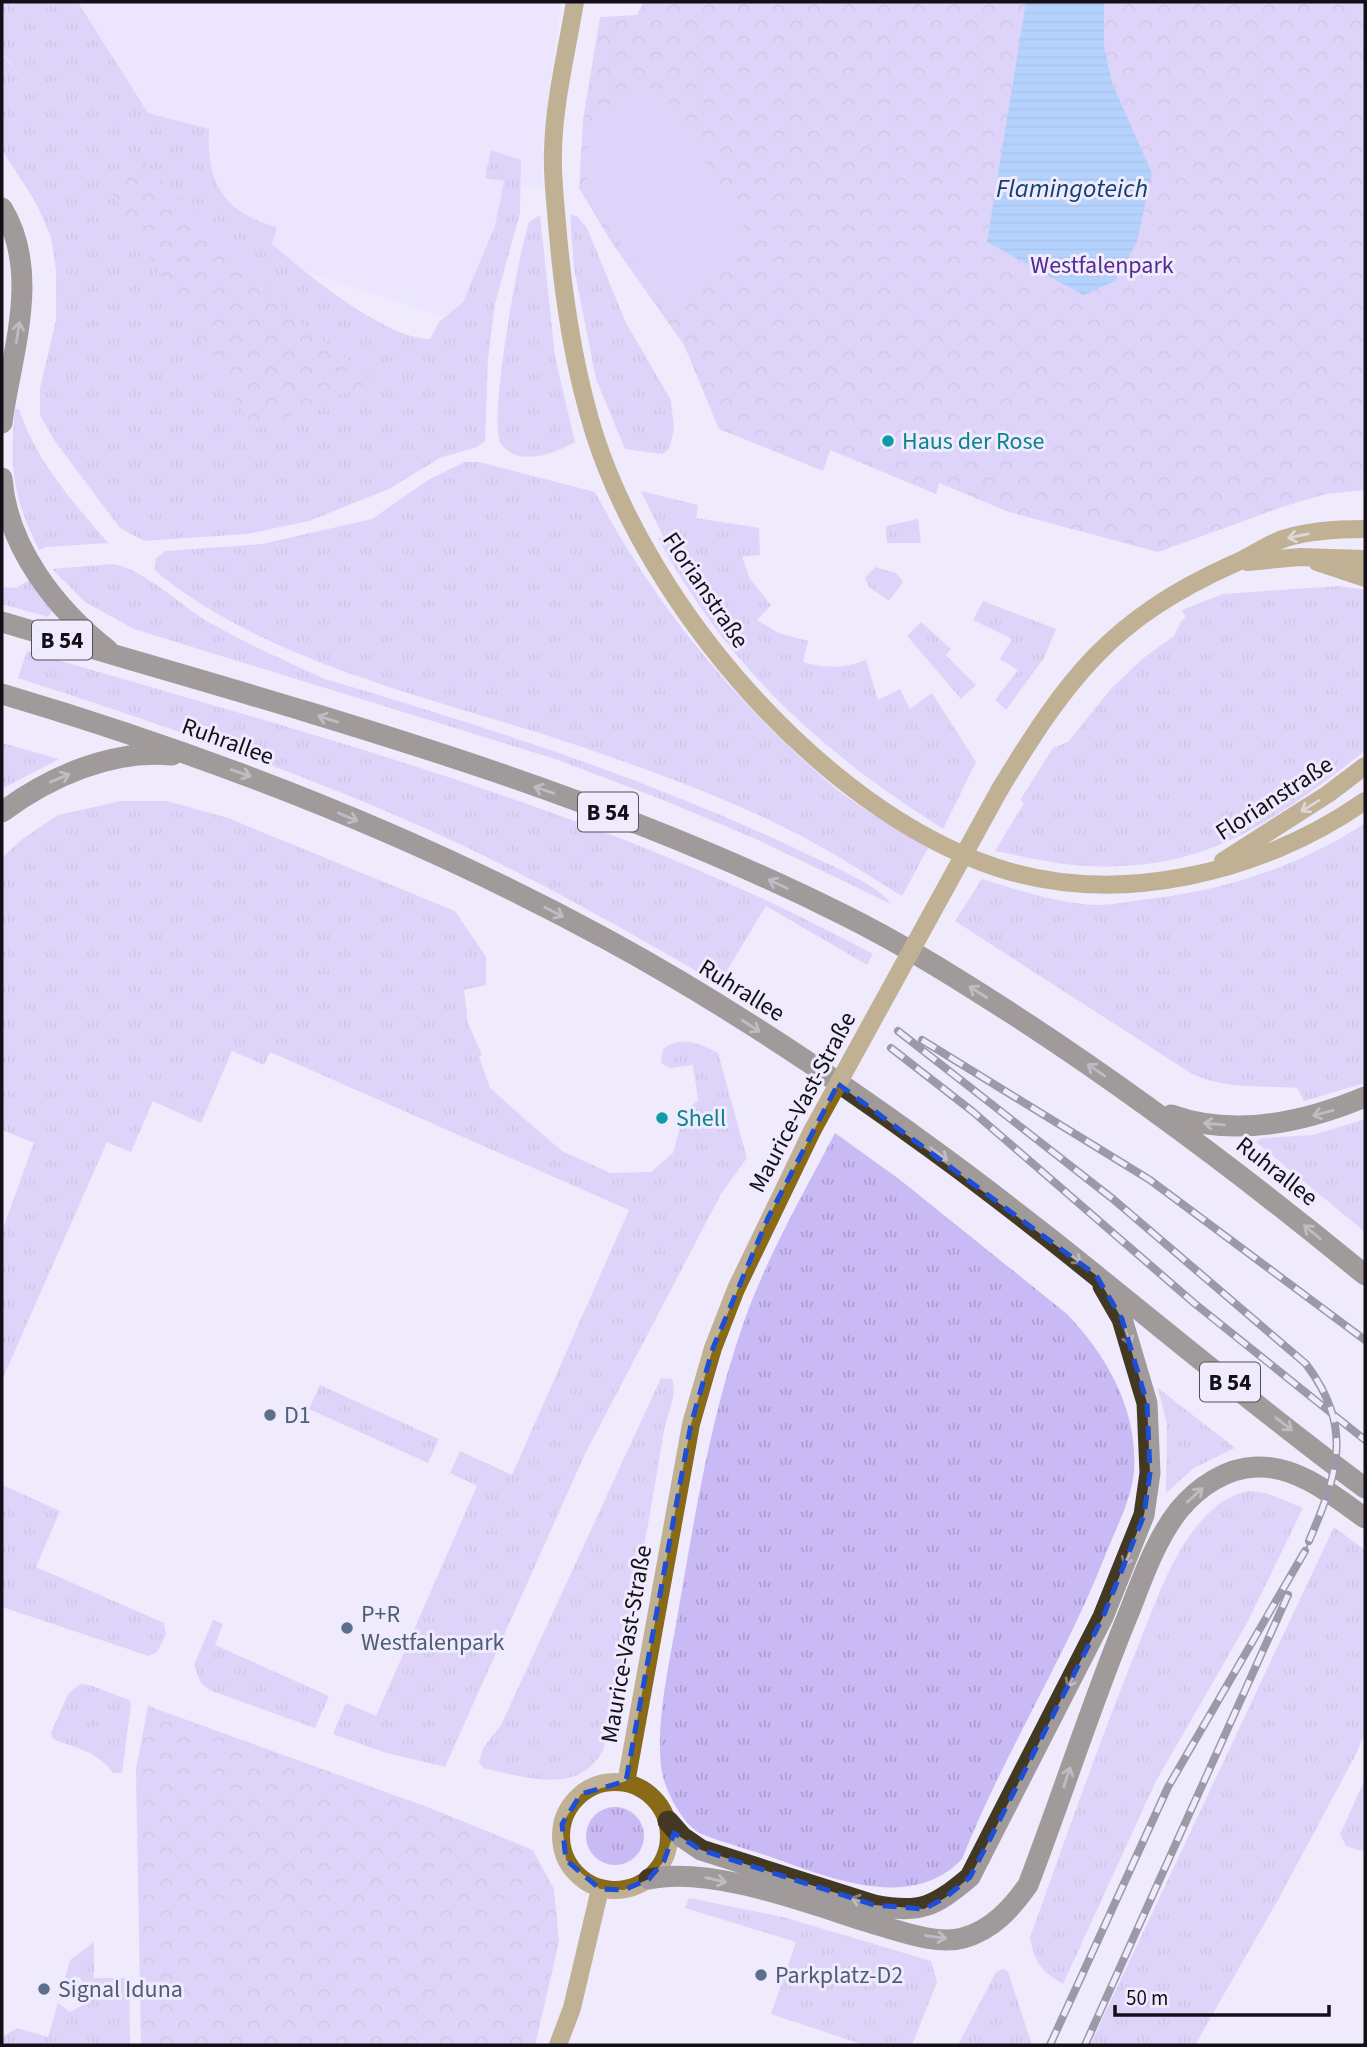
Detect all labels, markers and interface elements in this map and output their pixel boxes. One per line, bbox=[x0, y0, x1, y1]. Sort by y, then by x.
water label: Flamingoteich bbox=[996, 170, 1148, 207]
park label: Westfalenpark bbox=[1030, 248, 1174, 283]
one-way arrow bbox=[12, 321, 25, 343]
place label: Haus der Rose bbox=[902, 424, 1044, 459]
marker: Haus der Rose bbox=[880, 433, 896, 449]
street label: Florianstraße bbox=[654, 525, 757, 655]
one-way arrow bbox=[1287, 529, 1310, 543]
road number: B 54 bbox=[32, 620, 92, 660]
street label: Ruhrallee bbox=[177, 709, 279, 774]
one-way arrow bbox=[317, 712, 339, 725]
street label: Florianstraße bbox=[1209, 747, 1340, 850]
one-way arrow bbox=[229, 768, 251, 780]
one-way arrow bbox=[49, 770, 71, 783]
one-way arrow bbox=[533, 783, 555, 796]
road number: B 54 bbox=[578, 792, 638, 832]
one-way arrow bbox=[1301, 799, 1321, 813]
one-way arrow bbox=[337, 811, 358, 824]
one-way arrow bbox=[767, 877, 789, 890]
one-way arrow bbox=[543, 906, 564, 920]
street label: Ruhrallee bbox=[692, 950, 792, 1031]
one-way arrow bbox=[968, 985, 988, 999]
street label: Maurice-Vast-Straße bbox=[740, 1006, 865, 1199]
one-way arrow bbox=[741, 1019, 761, 1033]
one-way arrow bbox=[1087, 1063, 1106, 1077]
place label: Shell bbox=[676, 1101, 726, 1136]
one-way arrow bbox=[1312, 1107, 1334, 1120]
marker: Shell bbox=[654, 1110, 670, 1126]
one-way arrow bbox=[1204, 1117, 1226, 1130]
street label: Ruhrallee bbox=[1228, 1128, 1325, 1215]
one-way arrow bbox=[929, 1147, 948, 1161]
one-way arrow bbox=[1304, 1224, 1322, 1240]
one-way arrow bbox=[1063, 1250, 1082, 1265]
one-way arrow bbox=[1122, 1324, 1135, 1346]
road number: B 54 bbox=[1200, 1362, 1260, 1401]
place label: D1 bbox=[284, 1398, 311, 1433]
marker: D1 bbox=[262, 1407, 278, 1423]
one-way arrow bbox=[1274, 1417, 1293, 1432]
one-way arrow bbox=[1186, 1487, 1204, 1503]
street label: Maurice-Vast-Straße bbox=[592, 1542, 661, 1746]
one-way arrow bbox=[1120, 1545, 1133, 1567]
place label: P+R Westfalenpark bbox=[361, 1597, 504, 1660]
marker: P+R Westfalenpark bbox=[339, 1620, 355, 1636]
one-way arrow bbox=[1065, 1667, 1079, 1688]
one-way arrow bbox=[1061, 1766, 1074, 1788]
one-way arrow bbox=[704, 1874, 727, 1887]
one-way arrow bbox=[850, 1894, 872, 1906]
one-way arrow bbox=[924, 1931, 947, 1944]
place label: Parkplatz-D2 bbox=[775, 1958, 903, 1993]
marker: Parkplatz-D2 bbox=[753, 1967, 769, 1983]
place label: Signal Iduna bbox=[58, 1972, 183, 2007]
scale bar bbox=[1115, 1974, 1328, 2018]
marker: Signal Iduna bbox=[36, 1981, 52, 1997]
text: 50 m bbox=[1126, 1983, 1168, 2013]

